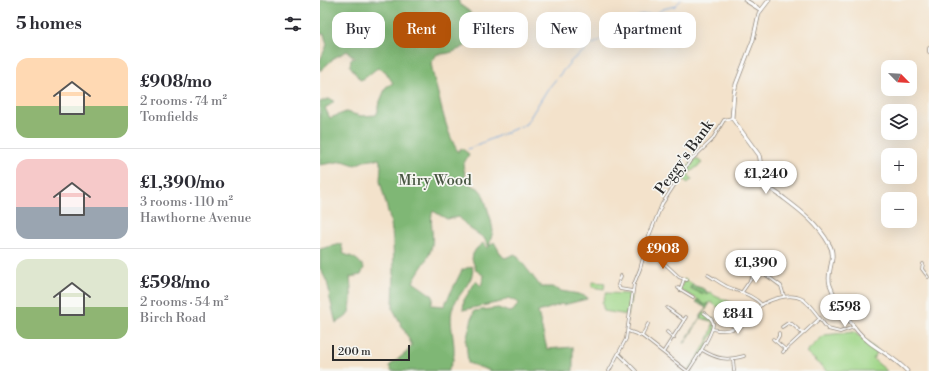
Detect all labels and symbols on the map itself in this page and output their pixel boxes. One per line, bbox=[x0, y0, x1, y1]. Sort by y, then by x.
north arrow bbox=[881, 60, 917, 96]
street label: Peggy's Bank bbox=[651, 115, 719, 198]
pin: £1,240 bbox=[733, 161, 799, 195]
park label: Miry Wood bbox=[398, 171, 472, 190]
pin: £908 bbox=[639, 236, 687, 270]
pin: £1,390 bbox=[723, 250, 789, 284]
pin: £598 bbox=[821, 294, 869, 328]
pin: £841 bbox=[714, 301, 762, 335]
scale bar bbox=[332, 343, 410, 362]

